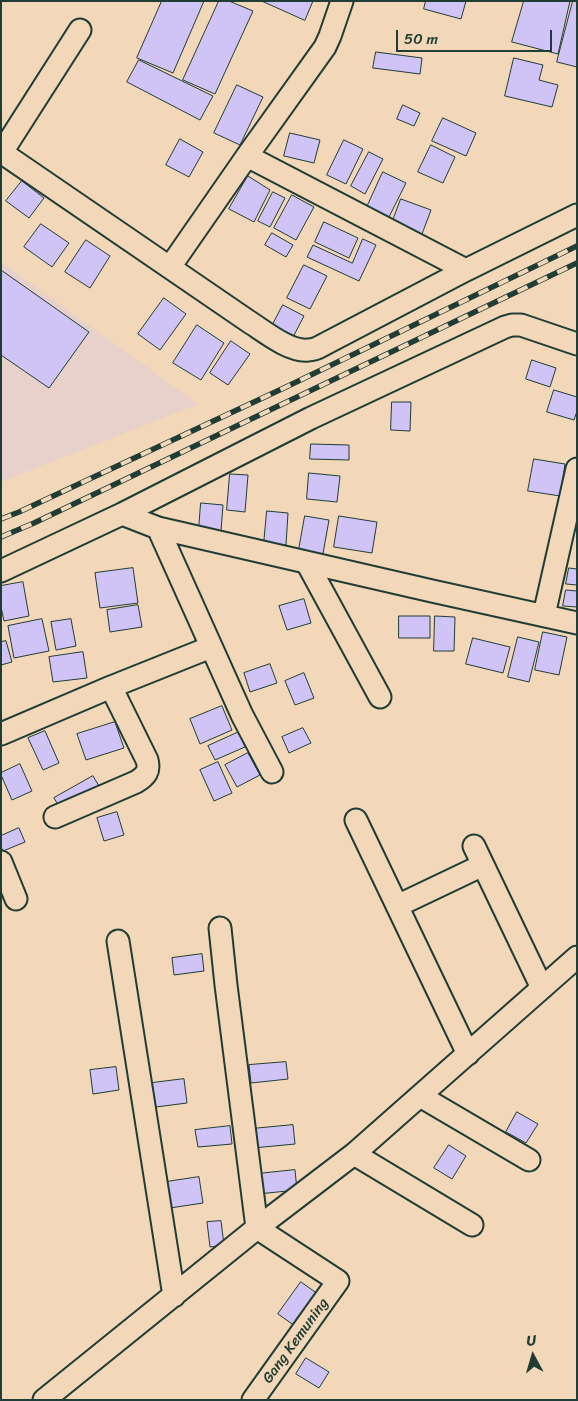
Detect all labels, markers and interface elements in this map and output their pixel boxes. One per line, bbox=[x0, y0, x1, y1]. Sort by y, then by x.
scale bar bbox=[398, 20, 554, 52]
text: 50 m bbox=[404, 26, 438, 52]
street label: Gang Kemuning bbox=[259, 1295, 333, 1387]
text: U bbox=[525, 1328, 537, 1354]
north arrow bbox=[508, 1331, 558, 1381]

